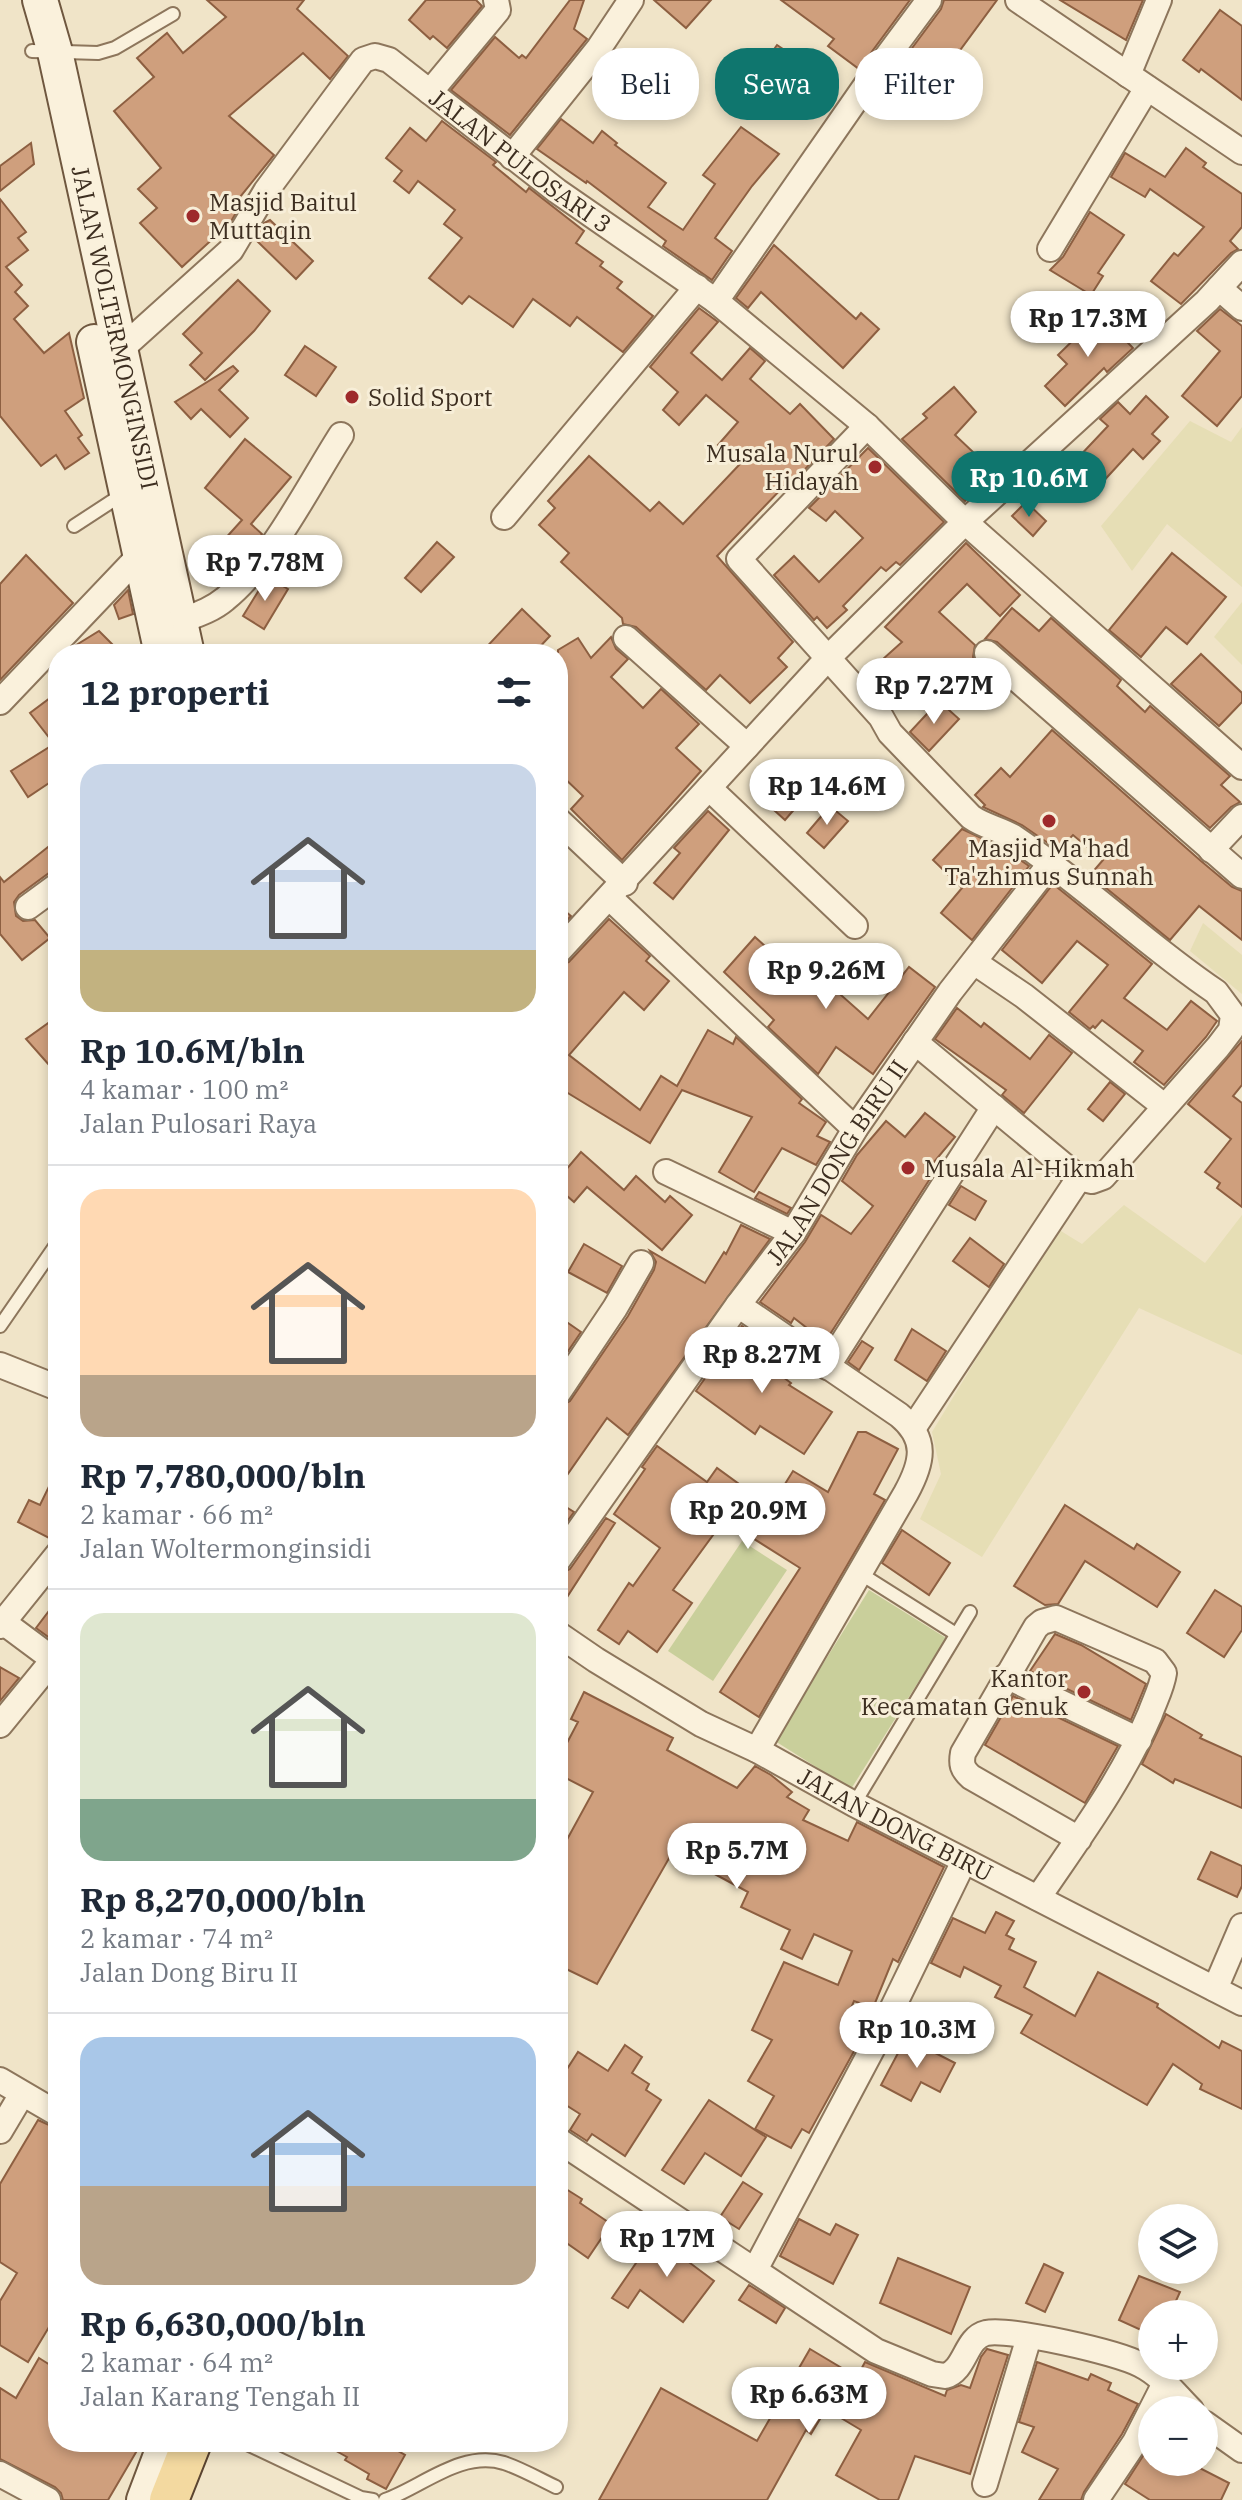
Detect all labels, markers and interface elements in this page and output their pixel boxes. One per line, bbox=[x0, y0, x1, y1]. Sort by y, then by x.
chip: Beli bbox=[592, 48, 699, 120]
chip: Sewa bbox=[715, 48, 839, 120]
chip: Filter bbox=[855, 48, 983, 120]
street label: JALAN PULOSARI 3 bbox=[423, 82, 618, 240]
street label: JALAN WOLTERMONGINSIDI bbox=[64, 162, 166, 492]
place label: Masjid Baitul Muttaqin bbox=[209, 186, 357, 246]
marker: Masjid Baitul Muttaqin bbox=[184, 207, 202, 225]
pin: Rp 17.3M bbox=[1005, 291, 1171, 359]
text: Rp 17.3M bbox=[1028, 300, 1148, 334]
place label: Solid Sport bbox=[368, 381, 492, 413]
marker: Solid Sport bbox=[343, 388, 361, 406]
place label: Musala Nurul Hidayah bbox=[706, 437, 859, 497]
pin: Rp 10.6M bbox=[946, 451, 1112, 519]
marker: Musala Nurul Hidayah bbox=[866, 458, 884, 476]
text: Rp 10.6M bbox=[969, 460, 1089, 494]
pin: Rp 7.78M bbox=[182, 535, 348, 603]
text: Rp 7.78M bbox=[205, 544, 325, 578]
pin: Rp 7.27M bbox=[851, 658, 1017, 726]
text: Rp 7.27M bbox=[874, 667, 994, 701]
text: 12 properti bbox=[80, 670, 269, 714]
icon: filters bbox=[492, 670, 536, 714]
pin: Rp 14.6M bbox=[744, 759, 910, 827]
text: Rp 14.6M bbox=[767, 768, 887, 802]
marker: Masjid Ma'had Ta'zhimus Sunnah bbox=[1040, 812, 1058, 830]
icon: home bbox=[236, 816, 380, 960]
place label: Masjid Ma'had Ta'zhimus Sunnah bbox=[944, 832, 1154, 892]
pin: Rp 9.26M bbox=[743, 943, 909, 1011]
text: Rp 9.26M bbox=[766, 952, 886, 986]
text: Rp 10.6M/bln bbox=[80, 1028, 305, 1072]
street label: JALAN DONG BIRU II bbox=[759, 1053, 914, 1271]
text: 4 kamar · 100 m² bbox=[80, 1072, 289, 1106]
text: Jalan Pulosari Raya bbox=[80, 1106, 317, 1140]
place label: Musala Al-Hikmah bbox=[924, 1152, 1135, 1184]
marker: Musala Al-Hikmah bbox=[899, 1159, 917, 1177]
icon: home bbox=[236, 1241, 380, 1385]
pin: Rp 8.27M bbox=[679, 1327, 845, 1395]
text: Rp 8.27M bbox=[702, 1336, 822, 1370]
text: Rp 7,780,000/bln bbox=[80, 1453, 366, 1497]
pin: Rp 20.9M bbox=[665, 1483, 831, 1551]
text: Rp 20.9M bbox=[688, 1492, 808, 1526]
text: 2 kamar · 66 m² bbox=[80, 1497, 273, 1531]
text: Jalan Woltermonginsidi bbox=[80, 1531, 372, 1565]
place label: Kantor Kecamatan Genuk bbox=[861, 1662, 1068, 1722]
icon: home bbox=[236, 1665, 380, 1809]
marker: Kantor Kecamatan Genuk bbox=[1075, 1683, 1093, 1701]
street label: JALAN DONG BIRU bbox=[792, 1760, 998, 1889]
pin: Rp 5.7M bbox=[663, 1823, 811, 1891]
text: Rp 5.7M bbox=[685, 1832, 789, 1866]
text: Rp 8,270,000/bln bbox=[80, 1877, 366, 1921]
text: 2 kamar · 74 m² bbox=[80, 1921, 273, 1955]
text: Jalan Dong Biru II bbox=[80, 1955, 298, 1989]
pin: Rp 10.3M bbox=[834, 2002, 1000, 2070]
text: Rp 10.3M bbox=[857, 2011, 977, 2045]
icon: home bbox=[236, 2089, 380, 2233]
map controls bbox=[1138, 2204, 1218, 2476]
button: layers bbox=[1138, 2204, 1218, 2284]
pin: Rp 17M bbox=[602, 2211, 732, 2279]
text: Rp 17M bbox=[619, 2220, 715, 2254]
button: + bbox=[1138, 2300, 1218, 2380]
text: Rp 6,630,000/bln bbox=[80, 2301, 366, 2345]
text: 2 kamar · 64 m² bbox=[80, 2345, 273, 2379]
pin: Rp 6.63M bbox=[726, 2367, 892, 2435]
text: Rp 6.63M bbox=[749, 2376, 869, 2410]
text: Jalan Karang Tengah II bbox=[80, 2379, 360, 2413]
button: − bbox=[1138, 2396, 1218, 2476]

